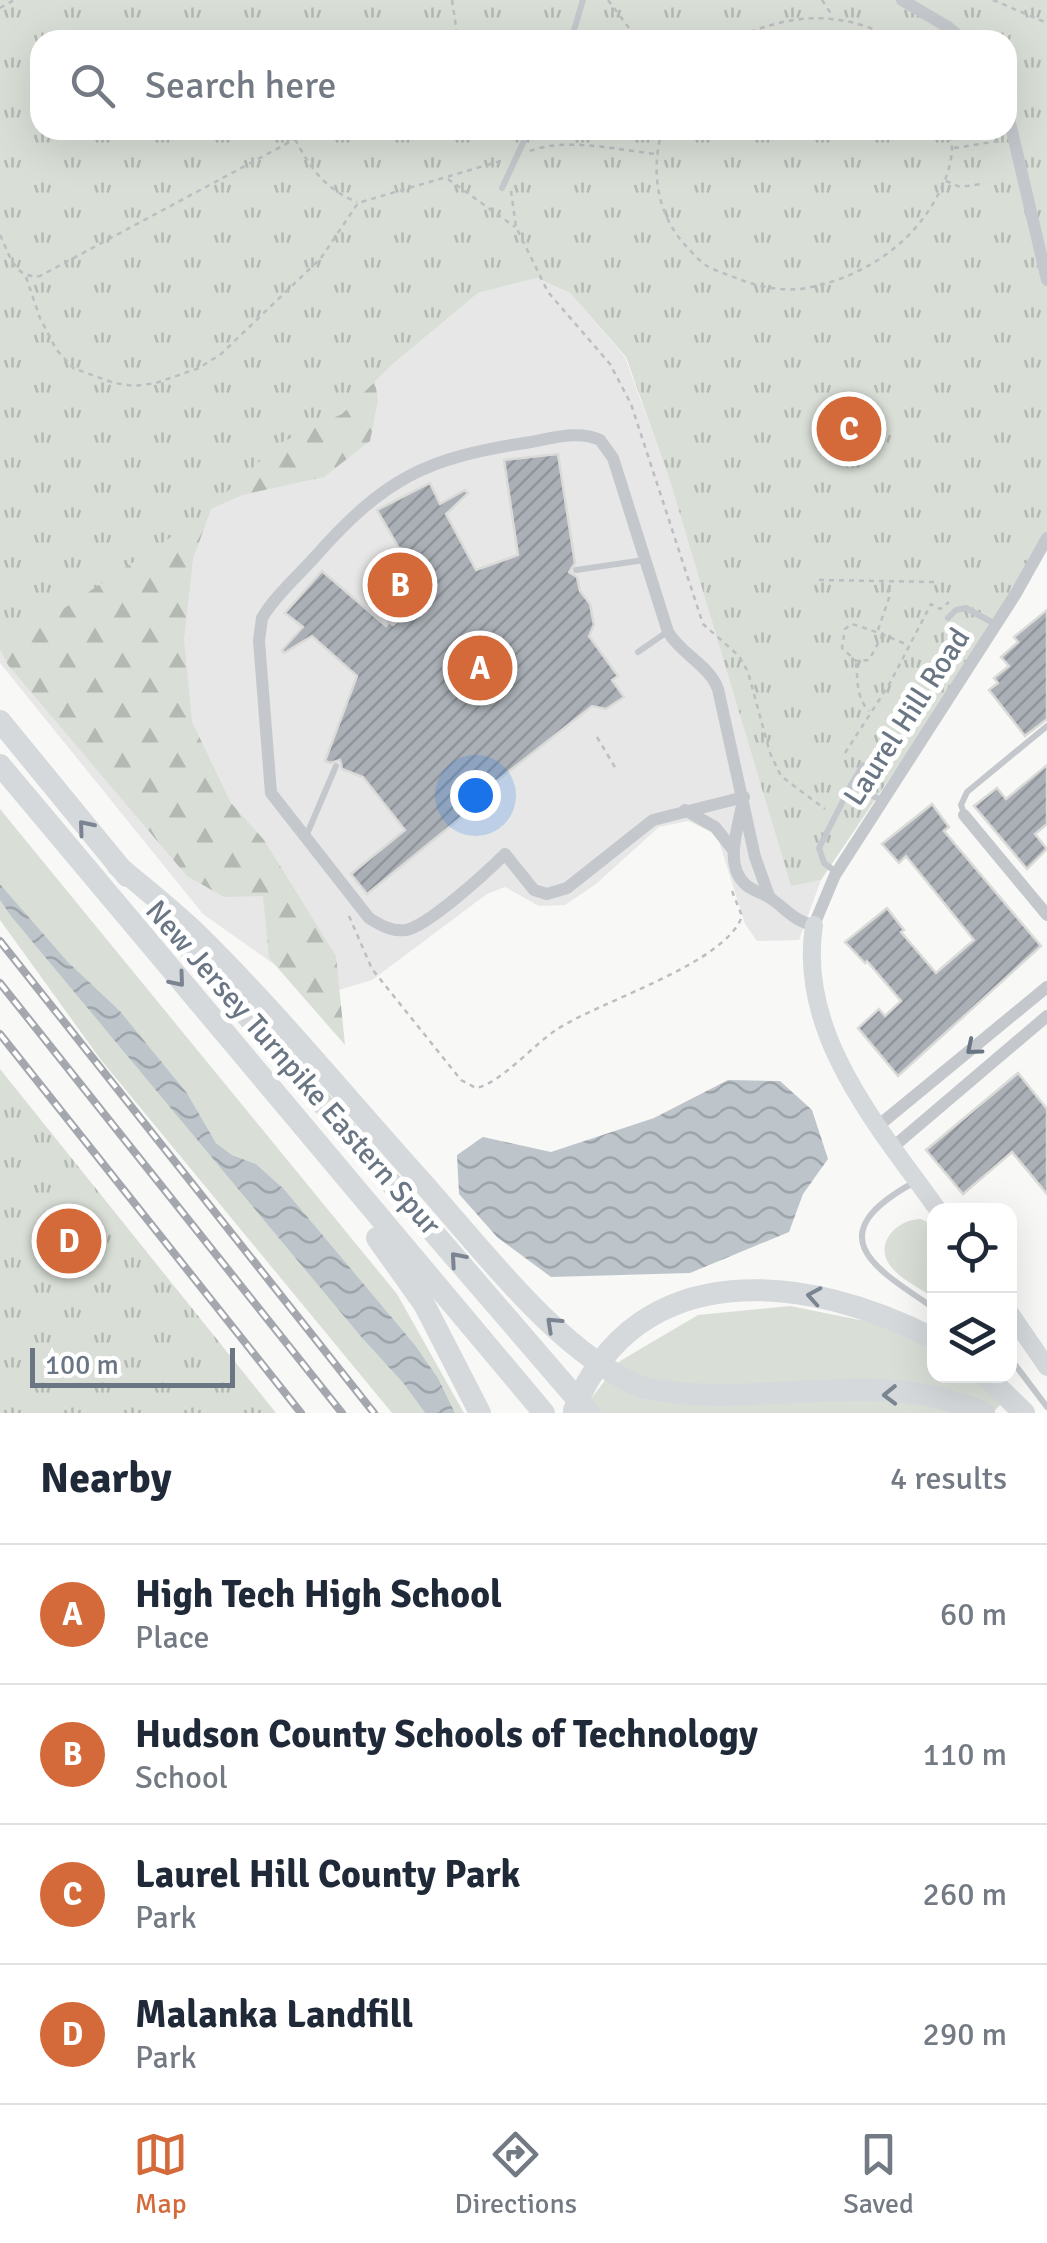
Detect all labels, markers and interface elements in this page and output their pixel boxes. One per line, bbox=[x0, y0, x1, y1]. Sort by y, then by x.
search box bbox=[30, 30, 1017, 140]
icon: search bbox=[65, 58, 120, 113]
text: Search here bbox=[145, 62, 337, 109]
pin: C bbox=[816, 392, 882, 466]
pin: B bbox=[368, 548, 432, 622]
street label: Laurel Hill Road bbox=[836, 621, 978, 813]
pin: A bbox=[448, 630, 512, 706]
your location bbox=[450, 770, 501, 821]
one-way arrow bbox=[79, 821, 97, 839]
street label: New Jersey Turnpike Eastern Spur bbox=[137, 893, 449, 1243]
one-way arrow bbox=[166, 968, 184, 986]
one-way arrow bbox=[966, 1036, 984, 1054]
map controls bbox=[927, 1203, 1017, 1383]
button: locate bbox=[927, 1203, 1017, 1293]
pin: D bbox=[36, 1204, 102, 1278]
one-way arrow bbox=[451, 1252, 469, 1271]
one-way arrow bbox=[806, 1286, 822, 1307]
button: layers bbox=[927, 1293, 1017, 1383]
one-way arrow bbox=[546, 1318, 565, 1336]
scale bar bbox=[30, 1343, 235, 1388]
text: 100 m bbox=[45, 1348, 119, 1382]
one-way arrow bbox=[881, 1384, 896, 1406]
text: Nearby bbox=[40, 1453, 172, 1504]
text: 4 results bbox=[890, 1459, 1007, 1498]
text: High Tech High School bbox=[135, 1571, 502, 1618]
text: A bbox=[62, 1595, 83, 1634]
text: 60 m bbox=[940, 1595, 1007, 1634]
text: Place bbox=[135, 1618, 210, 1657]
text: Hudson County Schools of Technology bbox=[135, 1711, 758, 1758]
text: B bbox=[63, 1735, 82, 1774]
text: 110 m bbox=[923, 1735, 1007, 1774]
text: School bbox=[135, 1758, 228, 1797]
text: Laurel Hill County Park bbox=[135, 1851, 520, 1898]
text: C bbox=[63, 1875, 82, 1914]
text: 260 m bbox=[923, 1875, 1007, 1914]
text: Park bbox=[135, 1898, 197, 1937]
text: Malanka Landfill bbox=[135, 1991, 413, 2038]
text: D bbox=[62, 2015, 83, 2054]
text: 290 m bbox=[923, 2015, 1007, 2054]
text: Park bbox=[135, 2038, 197, 2077]
tab: Map bbox=[133, 2127, 188, 2221]
tab: Directions bbox=[455, 2127, 577, 2221]
tab: Saved bbox=[843, 2127, 914, 2221]

